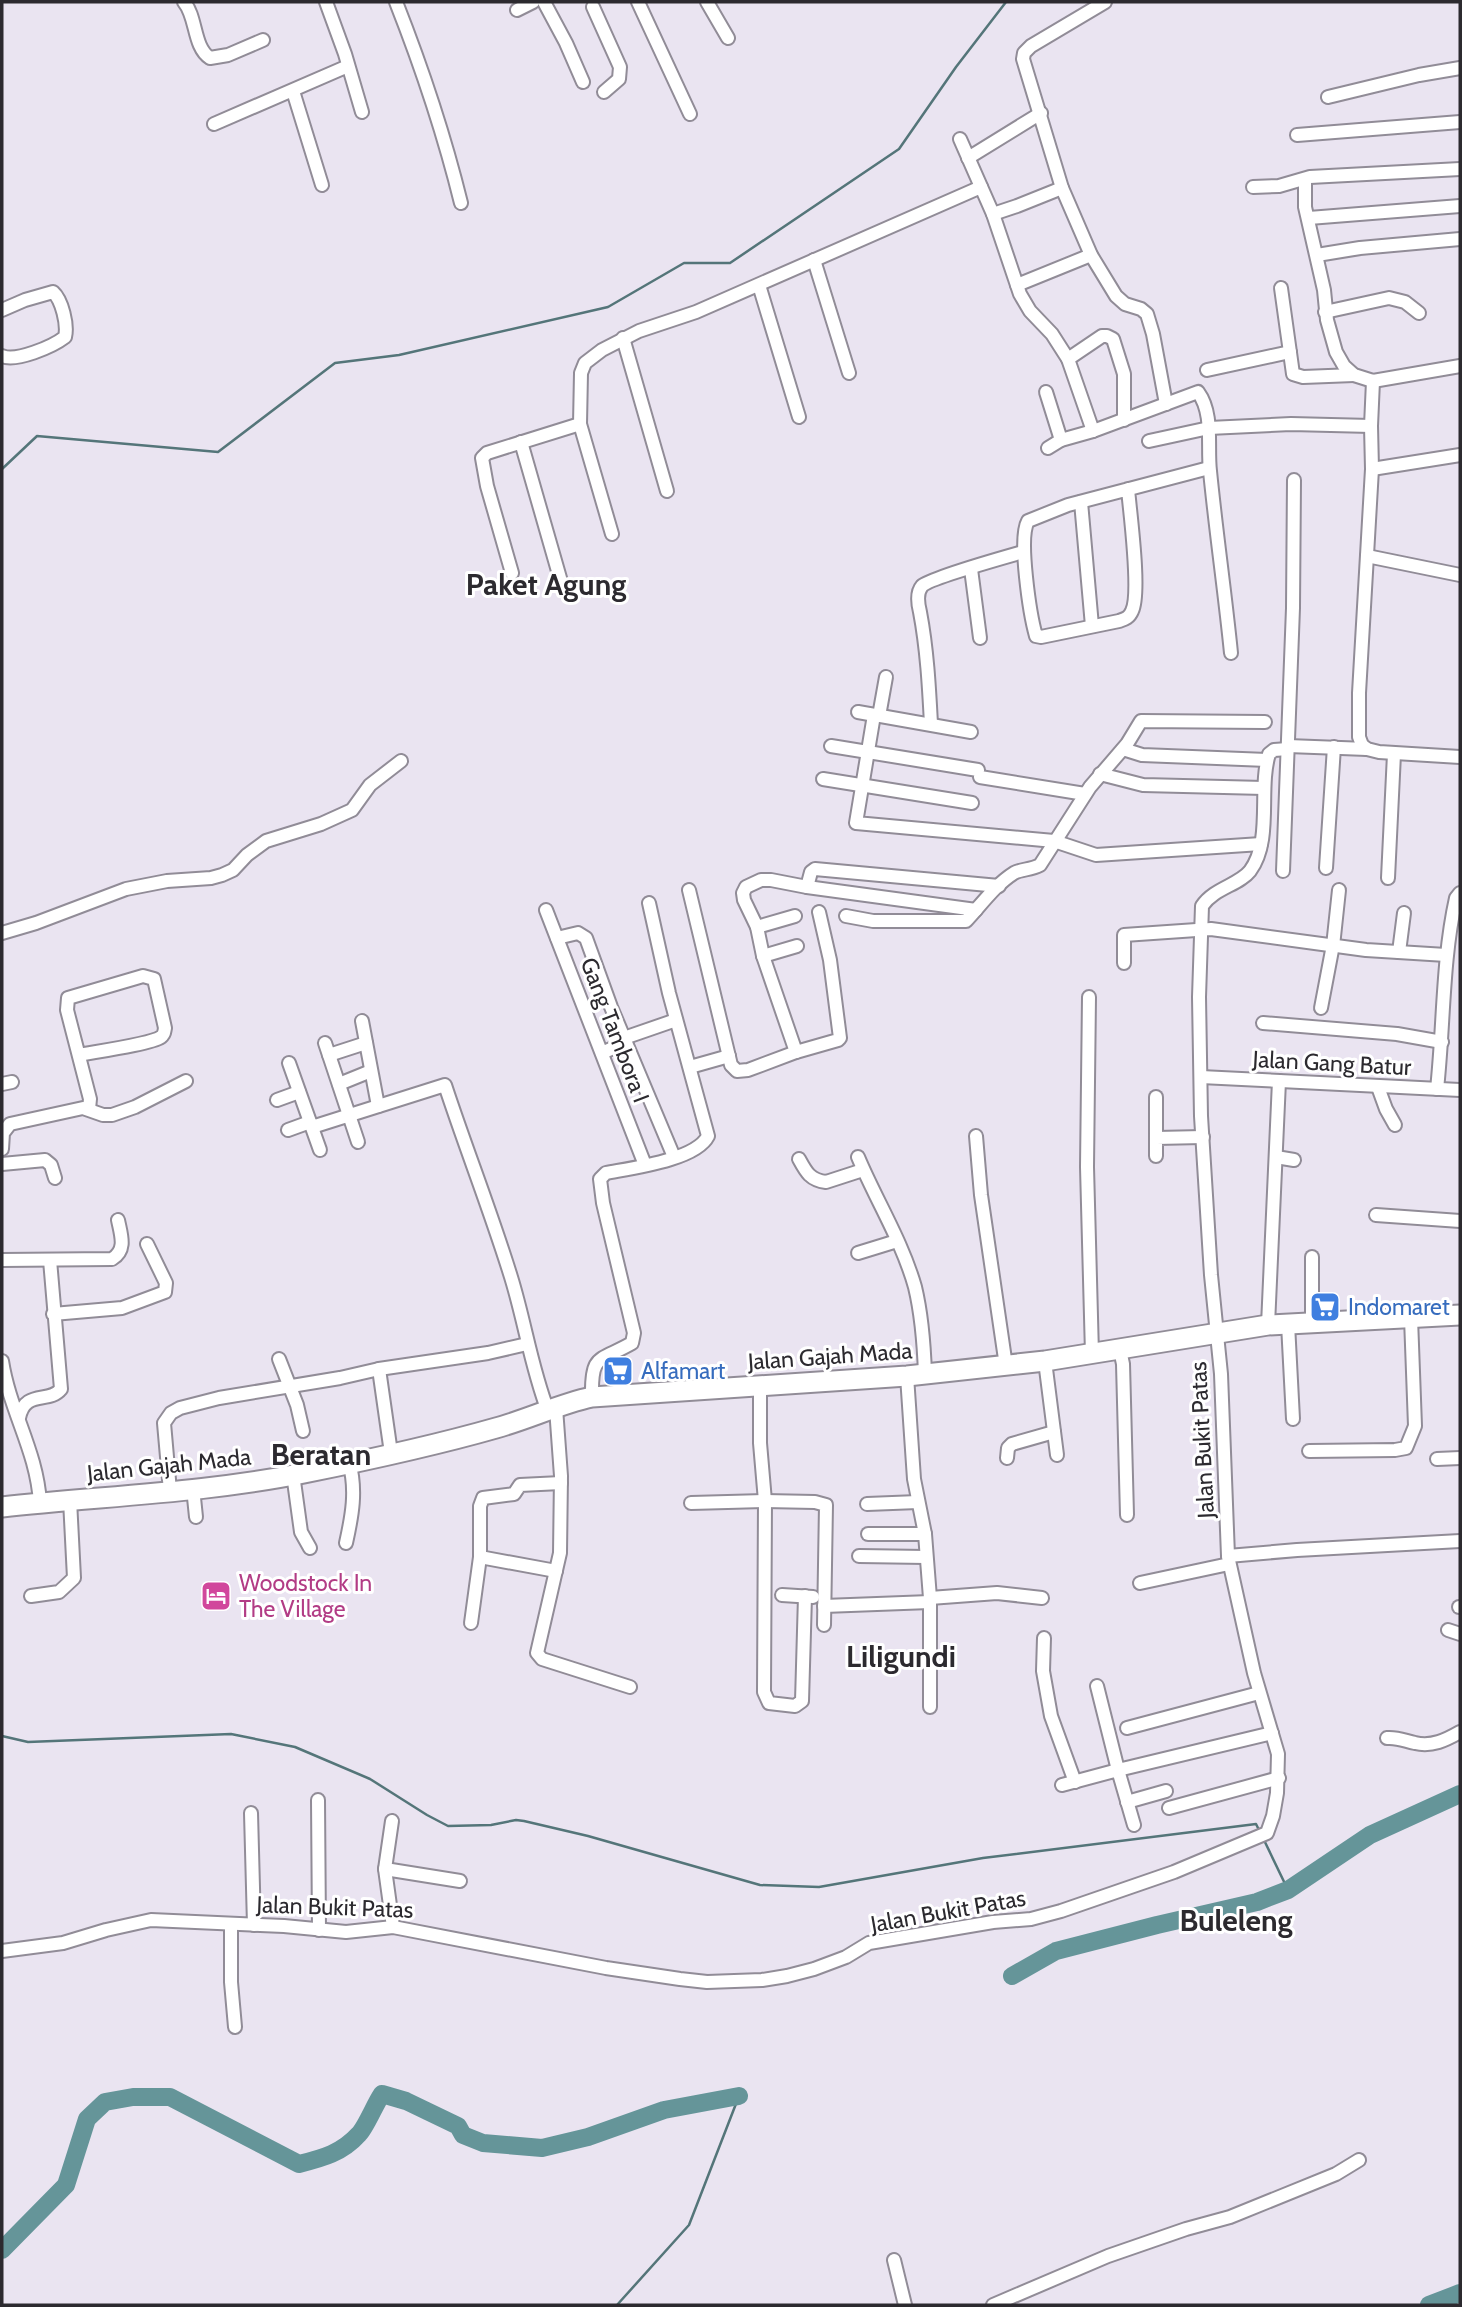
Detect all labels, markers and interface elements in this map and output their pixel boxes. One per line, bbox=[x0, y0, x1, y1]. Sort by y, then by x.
district label: Paket Agung bbox=[466, 566, 626, 603]
street label: Gang Tambora I bbox=[575, 954, 655, 1106]
street label: Jalan Gang Batur bbox=[1251, 1045, 1413, 1081]
supermarket icon: Indomaret bbox=[1308, 1290, 1342, 1324]
place label: Indomaret bbox=[1348, 1293, 1450, 1321]
street label: Jalan Gajah Mada bbox=[746, 1336, 913, 1376]
supermarket icon: Alfamart bbox=[601, 1354, 635, 1388]
place label: Alfamart bbox=[641, 1357, 725, 1385]
street label: Jalan Bukit Patas bbox=[1184, 1361, 1220, 1520]
district label: Beratan bbox=[271, 1436, 371, 1473]
street label: Jalan Gajah Mada bbox=[85, 1442, 252, 1488]
place label: Woodstock In The Village bbox=[239, 1569, 372, 1623]
hotel icon: Woodstock In The Village bbox=[199, 1579, 233, 1613]
district label: Liligundi bbox=[846, 1638, 956, 1675]
street label: Jalan Bukit Patas bbox=[867, 1884, 1028, 1939]
street label: Jalan Bukit Patas bbox=[255, 1890, 414, 1924]
district label: Buleleng bbox=[1179, 1902, 1293, 1939]

